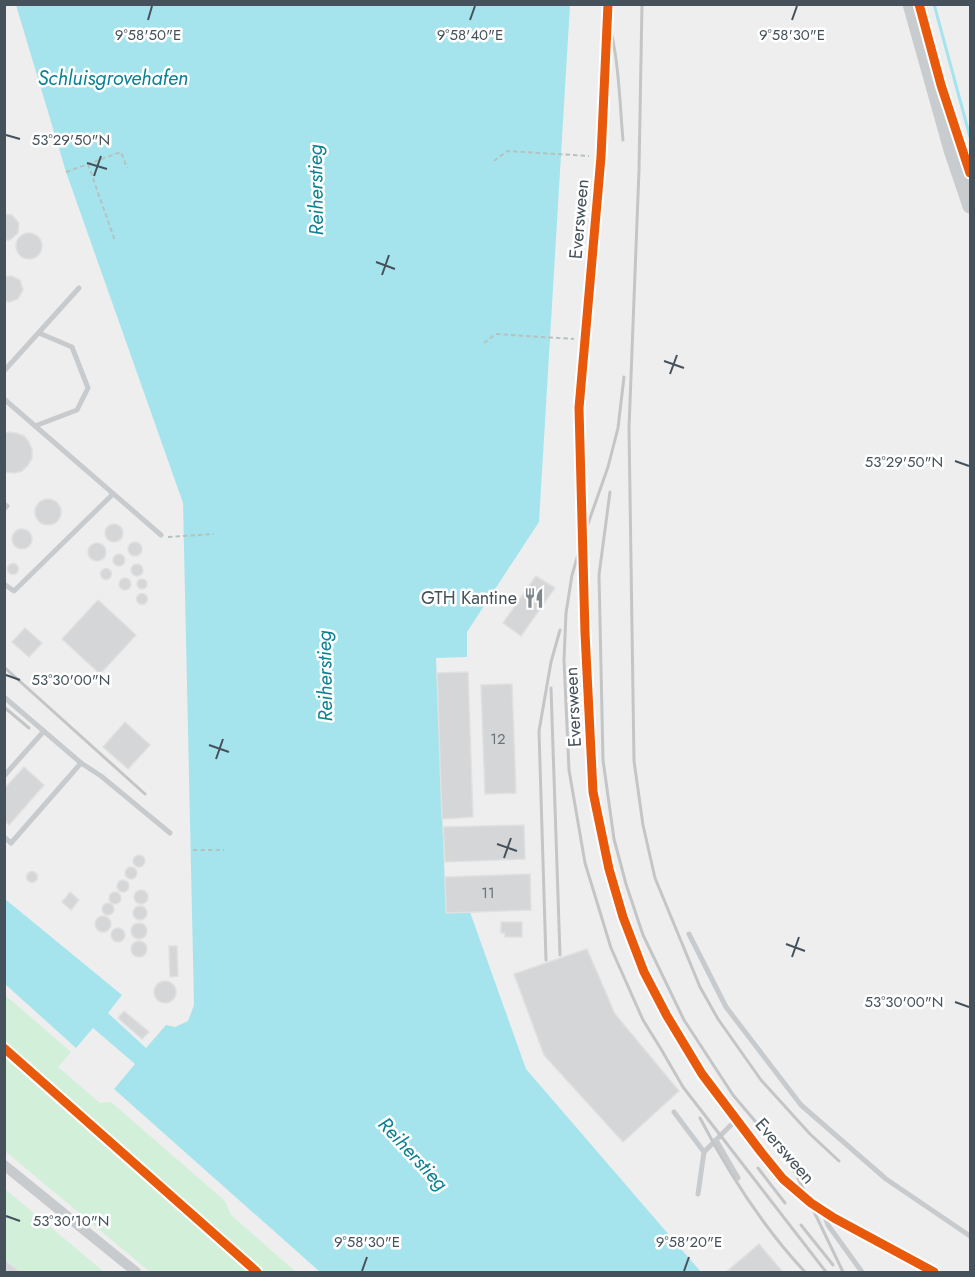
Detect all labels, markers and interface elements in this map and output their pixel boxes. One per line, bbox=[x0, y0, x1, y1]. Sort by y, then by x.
text: 9°58'50"E bbox=[115, 24, 181, 46]
text: 9°58'40"E bbox=[437, 24, 503, 46]
text: 9°58'30"E bbox=[759, 24, 825, 46]
water label: Schluisgrovehafen bbox=[38, 64, 188, 93]
text: 53°29'50"N bbox=[32, 129, 110, 151]
water label: Reiherstieg bbox=[301, 144, 331, 236]
street label: Eversween bbox=[563, 178, 595, 260]
text: 53°29'50"N bbox=[865, 451, 943, 473]
place label: GTH Kantine bbox=[421, 585, 517, 611]
restaurant icon: GTH Kantine bbox=[522, 586, 546, 610]
water label: Reiherstieg bbox=[310, 630, 340, 722]
street label: Eversween bbox=[558, 666, 588, 748]
text: 53°30'00"N bbox=[32, 669, 110, 691]
house number: 12 bbox=[490, 728, 506, 750]
house number: 11 bbox=[481, 882, 495, 904]
text: 53°30'00"N bbox=[865, 991, 943, 1013]
water label: Reiherstieg bbox=[371, 1111, 455, 1197]
street label: Eversween bbox=[749, 1112, 821, 1190]
text: 53°30'10"N bbox=[33, 1210, 109, 1232]
text: 9°58'30"E bbox=[334, 1231, 400, 1253]
text: 9°58'20"E bbox=[656, 1231, 722, 1253]

